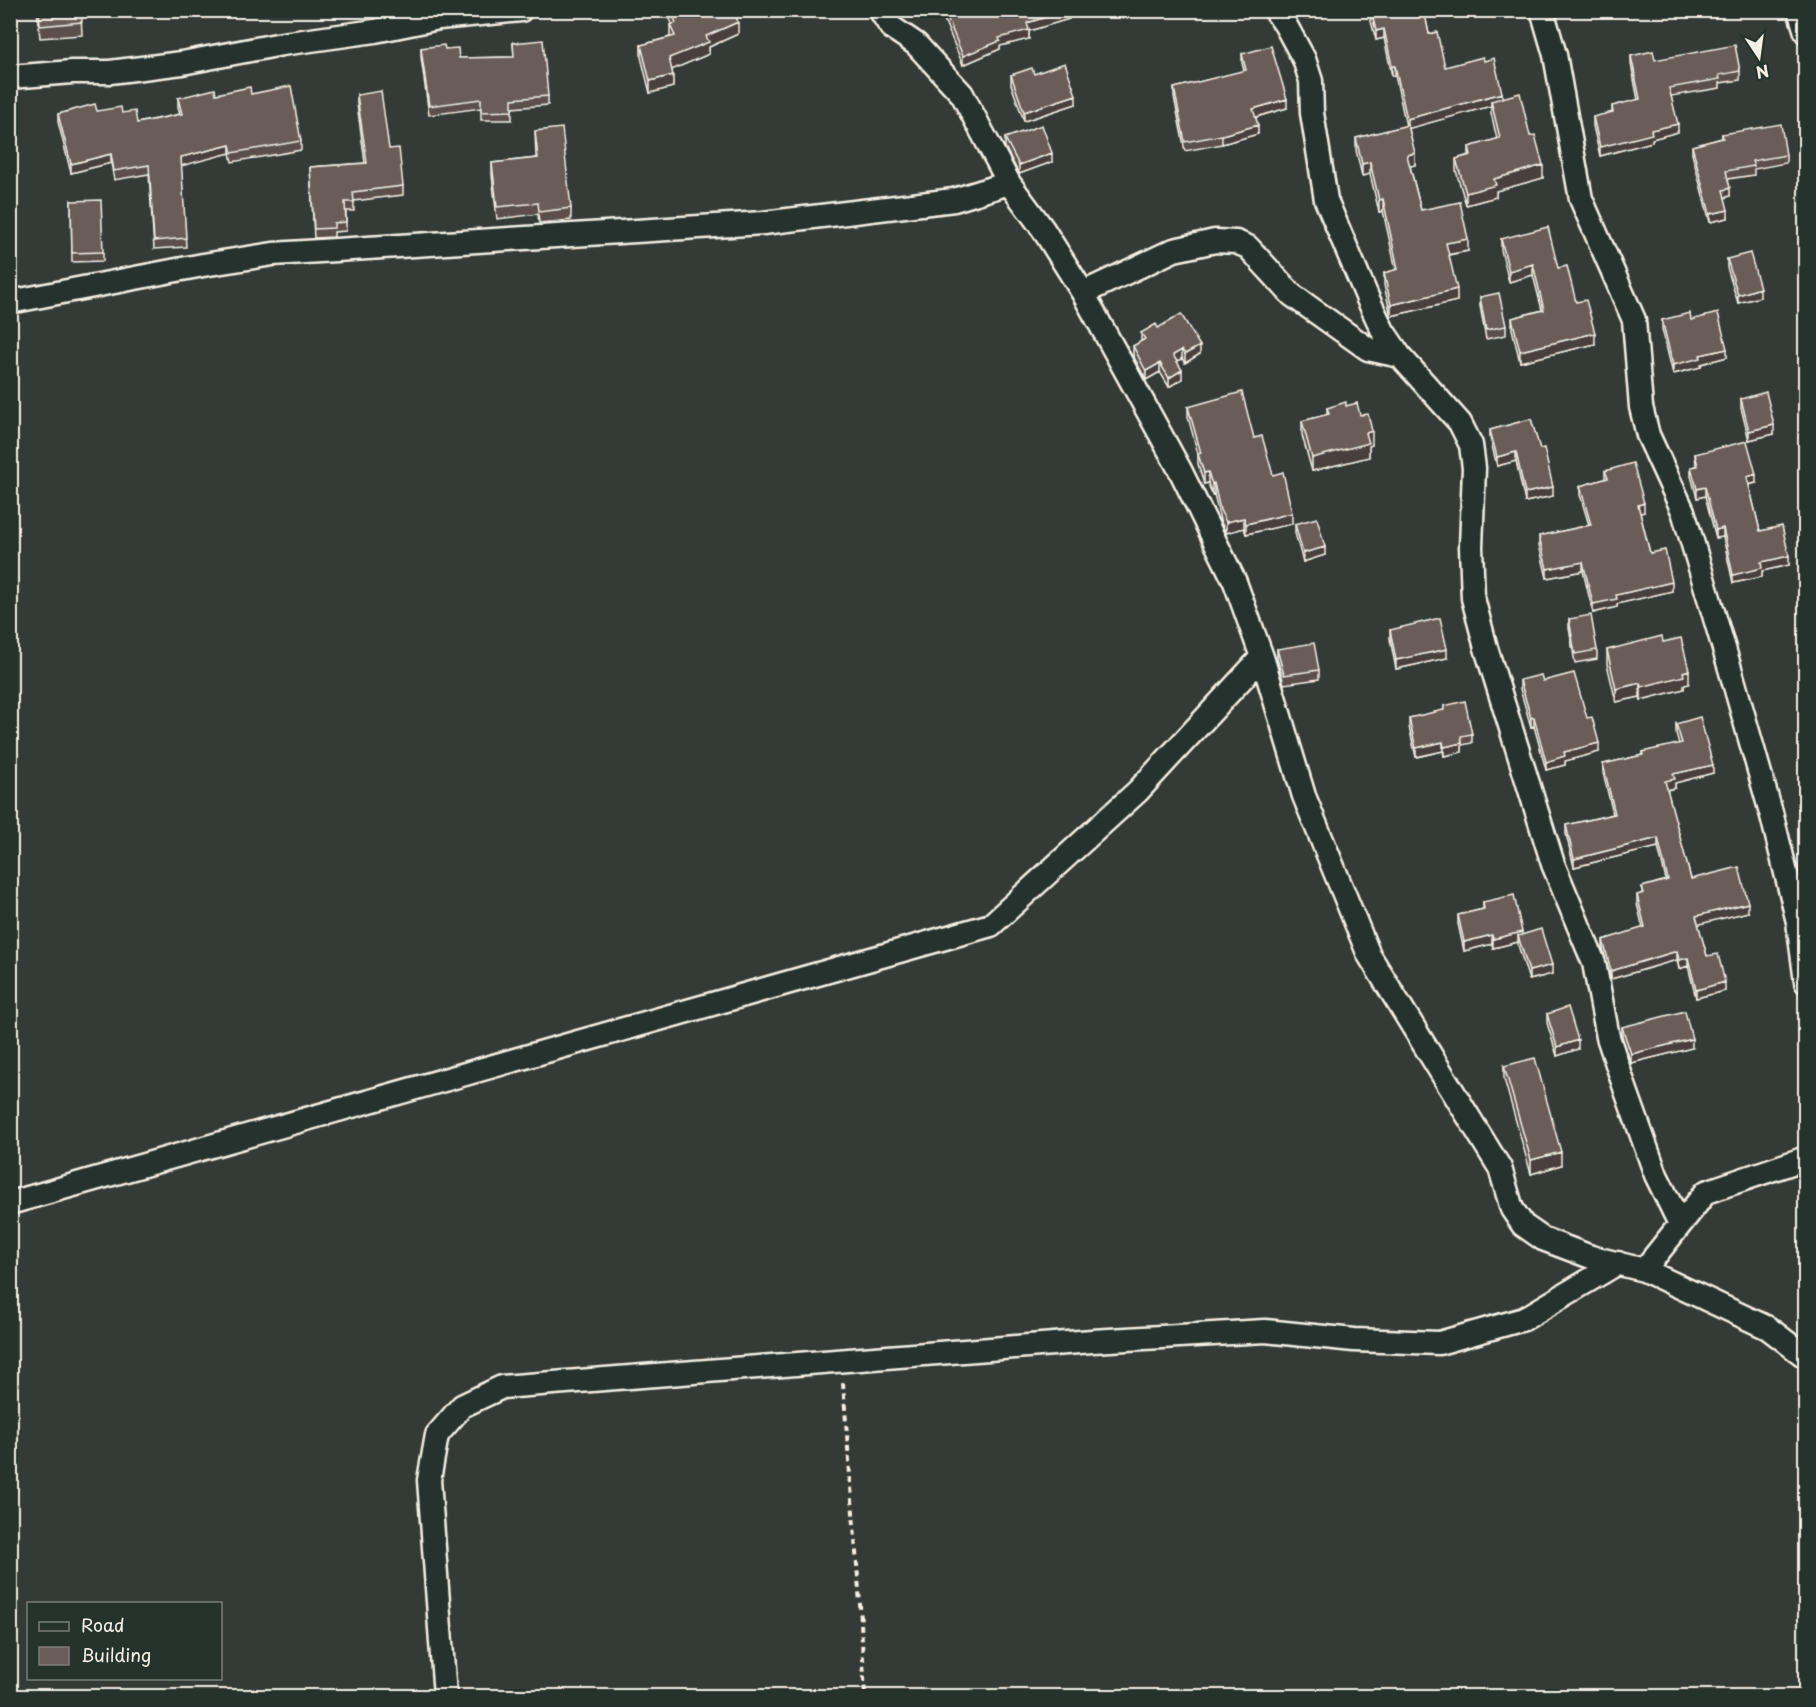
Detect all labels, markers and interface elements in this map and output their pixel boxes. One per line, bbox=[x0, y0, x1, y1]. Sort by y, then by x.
north arrow bbox=[1729, 27, 1789, 87]
text: N bbox=[1754, 59, 1771, 86]
legend bbox=[27, 1602, 222, 1680]
text: Road bbox=[81, 1611, 125, 1638]
text: Building bbox=[81, 1641, 151, 1668]

